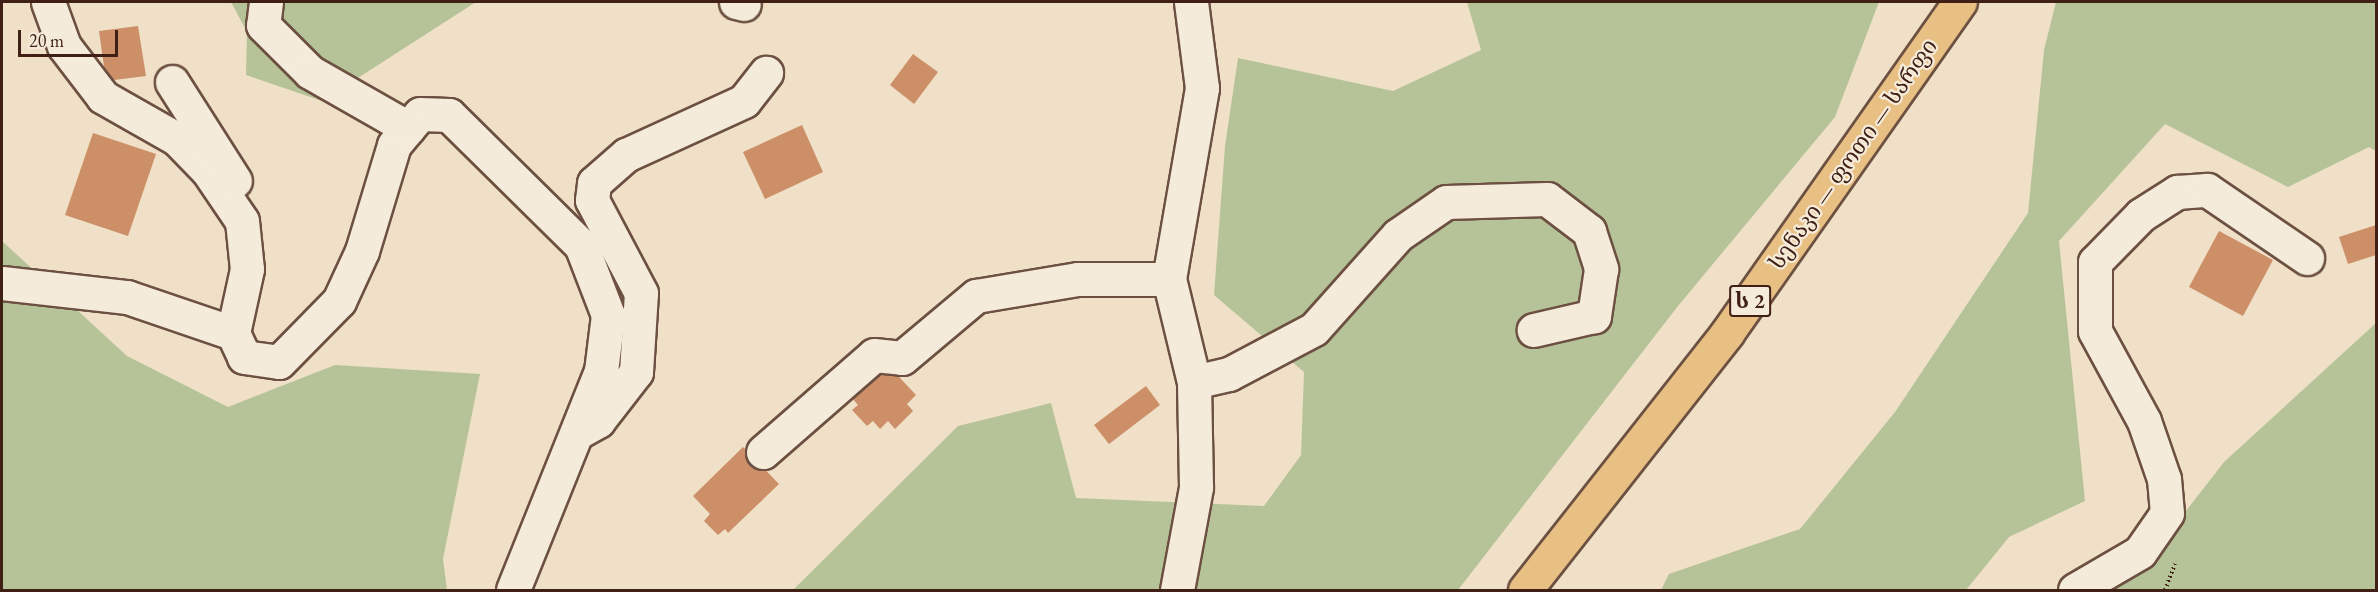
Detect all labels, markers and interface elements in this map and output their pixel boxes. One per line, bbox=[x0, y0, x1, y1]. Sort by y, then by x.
scale bar bbox=[21, 18, 122, 56]
text: 20 m bbox=[29, 29, 64, 52]
street label: სენაკი — ფოთი — სარფი bbox=[1763, 34, 1943, 274]
road number: ს 2 bbox=[1729, 283, 1771, 319]

